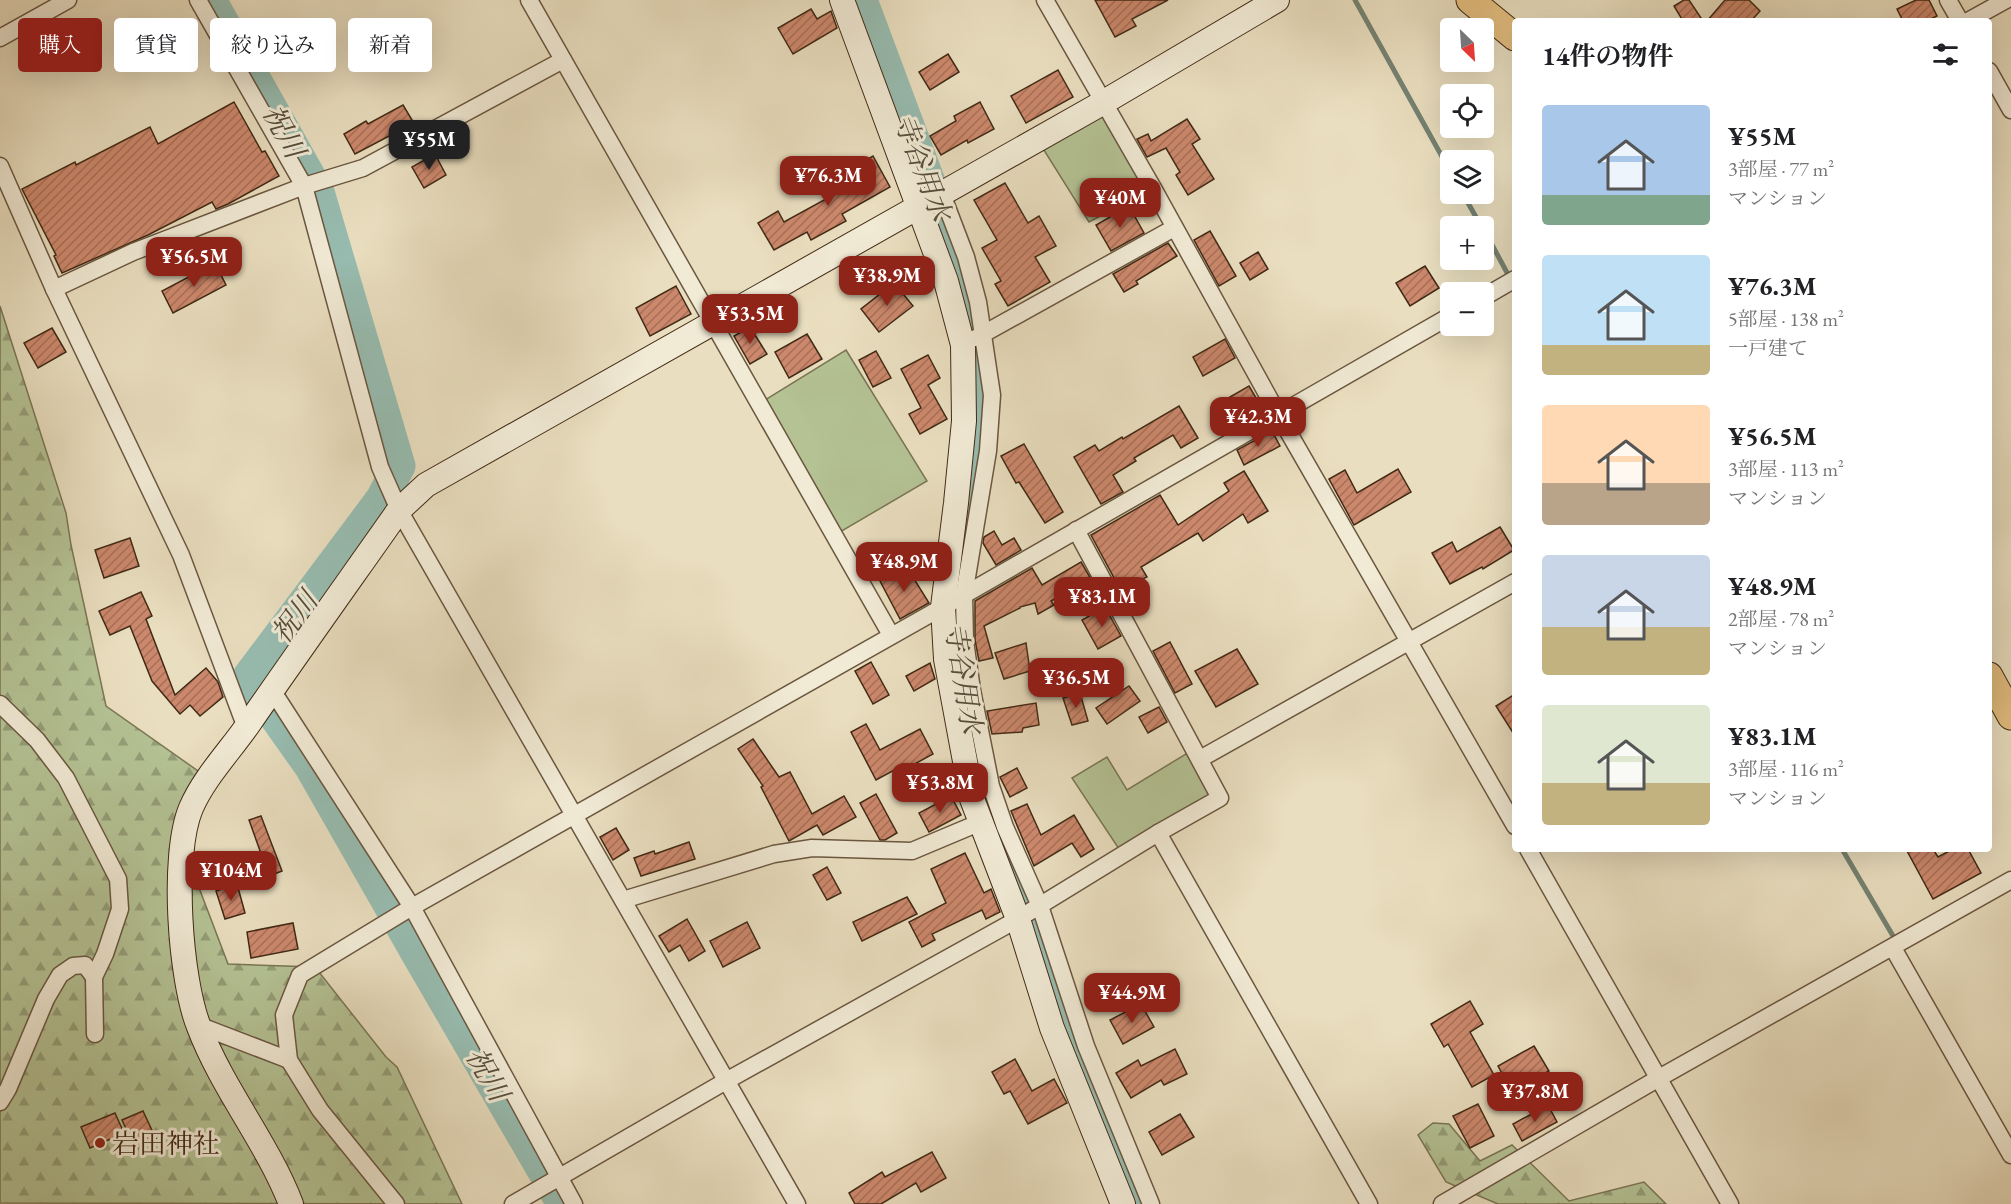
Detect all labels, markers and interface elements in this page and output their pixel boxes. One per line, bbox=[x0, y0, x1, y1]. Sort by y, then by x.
chip: 購入 bbox=[18, 18, 102, 72]
chip: 賃貸 bbox=[114, 18, 198, 72]
chip: 絞り込み bbox=[210, 18, 336, 72]
chip: 新着 bbox=[348, 18, 432, 72]
north arrow bbox=[1440, 18, 1494, 72]
map controls bbox=[1440, 18, 1494, 336]
icon: filters bbox=[1929, 38, 1962, 71]
text: 14件の物件 bbox=[1542, 39, 1674, 73]
button: locate bbox=[1440, 84, 1494, 138]
water label: 祝川 bbox=[255, 98, 315, 167]
water label: 寺谷用水 bbox=[886, 108, 961, 229]
text: ¥55M bbox=[1728, 119, 1796, 153]
pin: ¥55M bbox=[393, 120, 465, 171]
text: ¥55M bbox=[403, 126, 455, 152]
icon: home bbox=[1590, 129, 1662, 201]
button: layers bbox=[1440, 150, 1494, 204]
pin: ¥76.3M bbox=[779, 156, 877, 207]
text: 3部屋 · 77 m² bbox=[1728, 156, 1834, 182]
text: ¥76.3M bbox=[794, 162, 862, 188]
pin: ¥40M bbox=[1084, 178, 1156, 229]
text: ¥40M bbox=[1094, 184, 1146, 210]
text: マンション bbox=[1728, 185, 1827, 211]
button: + bbox=[1440, 216, 1494, 270]
pin: ¥56.5M bbox=[145, 237, 243, 288]
text: ¥56.5M bbox=[160, 243, 228, 269]
pin: ¥38.9M bbox=[838, 256, 936, 307]
text: ¥38.9M bbox=[853, 262, 921, 288]
text: ¥76.3M bbox=[1728, 269, 1817, 303]
icon: home bbox=[1590, 279, 1662, 351]
button: − bbox=[1440, 282, 1494, 336]
pin: ¥53.5M bbox=[701, 294, 799, 345]
text: ¥53.5M bbox=[716, 300, 784, 326]
text: 5部屋 · 138 m² bbox=[1728, 306, 1844, 332]
text: 一戸建て bbox=[1728, 335, 1808, 361]
pin: ¥42.3M bbox=[1209, 397, 1307, 448]
text: ¥42.3M bbox=[1224, 403, 1292, 429]
text: ¥56.5M bbox=[1728, 419, 1817, 453]
icon: home bbox=[1590, 429, 1662, 501]
text: 3部屋 · 113 m² bbox=[1728, 456, 1844, 482]
text: マンション bbox=[1728, 485, 1827, 511]
pin: ¥48.9M bbox=[855, 542, 953, 593]
text: ¥48.9M bbox=[870, 548, 938, 574]
text: ¥48.9M bbox=[1728, 569, 1817, 603]
pin: ¥83.1M bbox=[1053, 577, 1151, 628]
icon: home bbox=[1590, 579, 1662, 651]
water label: 祝川 bbox=[263, 581, 327, 650]
text: ¥83.1M bbox=[1068, 583, 1136, 609]
text: 2部屋 · 78 m² bbox=[1728, 606, 1834, 632]
water label: 寺谷用水 bbox=[937, 620, 991, 739]
text: マンション bbox=[1728, 635, 1827, 661]
pin: ¥36.5M bbox=[1027, 658, 1125, 709]
text: ¥36.5M bbox=[1042, 664, 1110, 690]
text: ¥83.1M bbox=[1728, 719, 1817, 753]
icon: home bbox=[1590, 729, 1662, 801]
text: 3部屋 · 116 m² bbox=[1728, 756, 1844, 782]
pin: ¥53.8M bbox=[891, 763, 989, 814]
text: ¥53.8M bbox=[906, 769, 974, 795]
text: マンション bbox=[1728, 785, 1827, 811]
pin: ¥104M bbox=[189, 851, 273, 902]
text: ¥104M bbox=[199, 857, 263, 883]
pin: ¥44.9M bbox=[1083, 973, 1181, 1024]
text: ¥44.9M bbox=[1098, 979, 1166, 1005]
water label: 祝川 bbox=[458, 1041, 519, 1110]
pin: ¥37.8M bbox=[1486, 1072, 1584, 1123]
text: ¥37.8M bbox=[1501, 1078, 1569, 1104]
place label: 岩田神社 bbox=[112, 1126, 220, 1161]
marker: 岩田神社 bbox=[93, 1136, 107, 1150]

